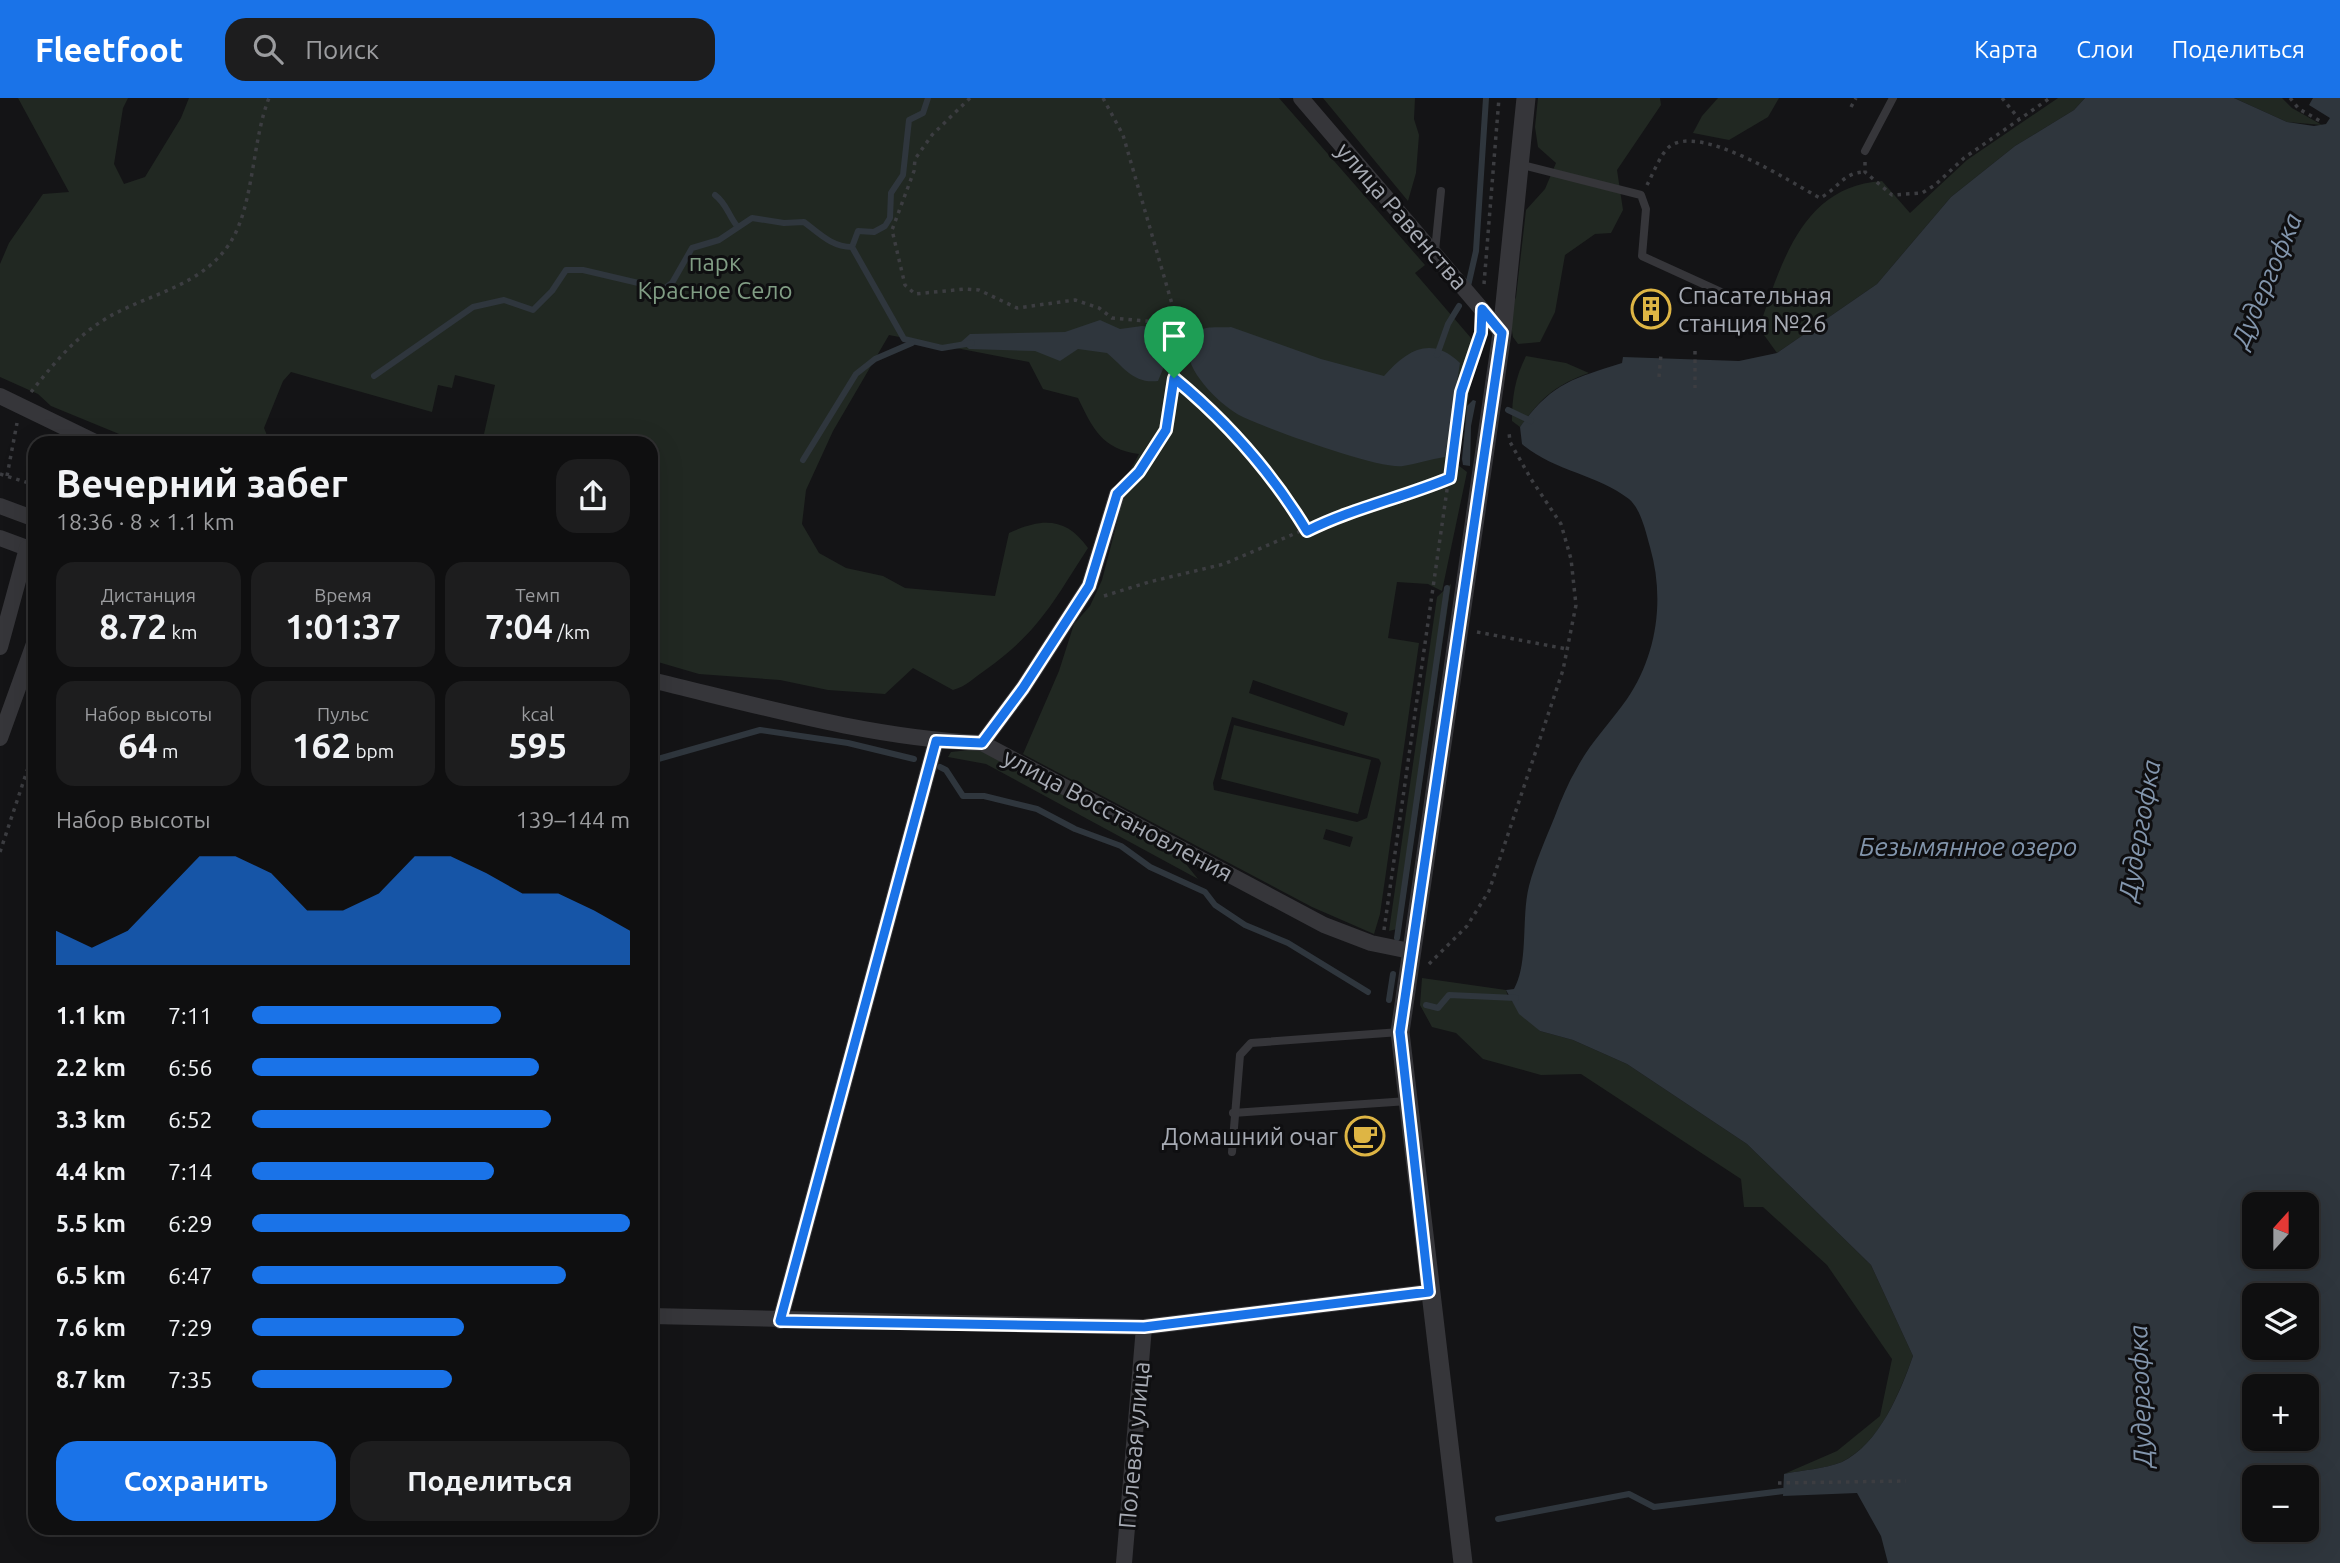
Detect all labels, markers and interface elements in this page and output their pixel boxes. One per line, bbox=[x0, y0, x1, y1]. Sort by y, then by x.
search box bbox=[225, 18, 715, 81]
icon: search bbox=[249, 30, 287, 68]
text: Fleetfoot bbox=[35, 31, 183, 68]
text: Поиск bbox=[305, 35, 379, 64]
text: Карта bbox=[1974, 36, 2038, 63]
text: Слои bbox=[2076, 36, 2134, 63]
text: Поделиться bbox=[2172, 36, 2305, 63]
street label: улица Равенства bbox=[1331, 137, 1473, 295]
water label: Дудергофка bbox=[2224, 209, 2307, 354]
park label: парк Красное Село bbox=[638, 249, 793, 304]
place label: Спасательная станция №26 bbox=[1678, 282, 1832, 337]
building icon: Спасательная станция №26 bbox=[1630, 288, 1672, 330]
pin bbox=[1144, 306, 1204, 378]
icon: arrive bbox=[1155, 317, 1193, 355]
button: share bbox=[556, 459, 630, 533]
text: Вечерний забег bbox=[56, 462, 348, 504]
text: 18:36 · 8 × 1.1 km bbox=[56, 509, 235, 534]
text: Дистанция bbox=[101, 584, 196, 606]
text: Время bbox=[314, 584, 372, 606]
text: Темп bbox=[515, 584, 560, 606]
text: 8.72 bbox=[99, 606, 167, 646]
text: 1:01:37 bbox=[285, 606, 401, 646]
text: 7:04 bbox=[485, 606, 553, 646]
text: km bbox=[167, 621, 197, 643]
text: /km bbox=[553, 621, 590, 643]
text: Набор высоты bbox=[84, 703, 212, 725]
text: Пульс bbox=[317, 703, 369, 725]
text: kcal bbox=[521, 703, 554, 725]
text: 64 bbox=[118, 725, 158, 765]
text: 162 bbox=[292, 725, 351, 765]
text: 595 bbox=[508, 725, 567, 765]
text: m bbox=[158, 740, 178, 762]
text: bpm bbox=[351, 740, 394, 762]
street label: улица Восстановления bbox=[999, 743, 1237, 887]
water label: Дудергофка bbox=[2112, 757, 2166, 906]
text: Набор высоты bbox=[56, 807, 211, 832]
text: 139–144 m bbox=[516, 807, 630, 832]
water label: Безымянное озеро bbox=[1859, 832, 2077, 861]
text: 1.1 km bbox=[56, 1003, 126, 1028]
text: 7:11 bbox=[168, 1003, 213, 1028]
text: 2.2 km bbox=[56, 1055, 126, 1080]
text: 6:56 bbox=[168, 1055, 213, 1080]
text: 3.3 km bbox=[56, 1107, 126, 1132]
text: 6:52 bbox=[168, 1107, 213, 1132]
cafe icon: Домашний очаг bbox=[1344, 1115, 1386, 1157]
place label: Домашний очаг bbox=[1161, 1123, 1338, 1150]
text: 4.4 km bbox=[56, 1159, 126, 1184]
text: 7:14 bbox=[168, 1159, 213, 1184]
north arrow bbox=[2242, 1192, 2319, 1269]
map controls bbox=[2242, 1192, 2319, 1542]
text: 5.5 km bbox=[56, 1211, 126, 1236]
text: 6:29 bbox=[168, 1211, 213, 1236]
text: 6.5 km bbox=[56, 1263, 126, 1288]
text: 6:47 bbox=[168, 1263, 213, 1288]
button: layers bbox=[2242, 1283, 2319, 1360]
text: 7.6 km bbox=[56, 1315, 126, 1340]
text: 7:29 bbox=[168, 1315, 213, 1340]
water label: Дудергофка bbox=[2123, 1324, 2157, 1471]
street label: Полевая улица bbox=[1113, 1360, 1155, 1530]
text: 8.7 km bbox=[56, 1367, 126, 1392]
text: 7:35 bbox=[168, 1367, 213, 1392]
button: + bbox=[2242, 1374, 2319, 1451]
button: Сохранить bbox=[56, 1441, 336, 1521]
button: Поделиться bbox=[350, 1441, 630, 1521]
button: − bbox=[2242, 1465, 2319, 1542]

